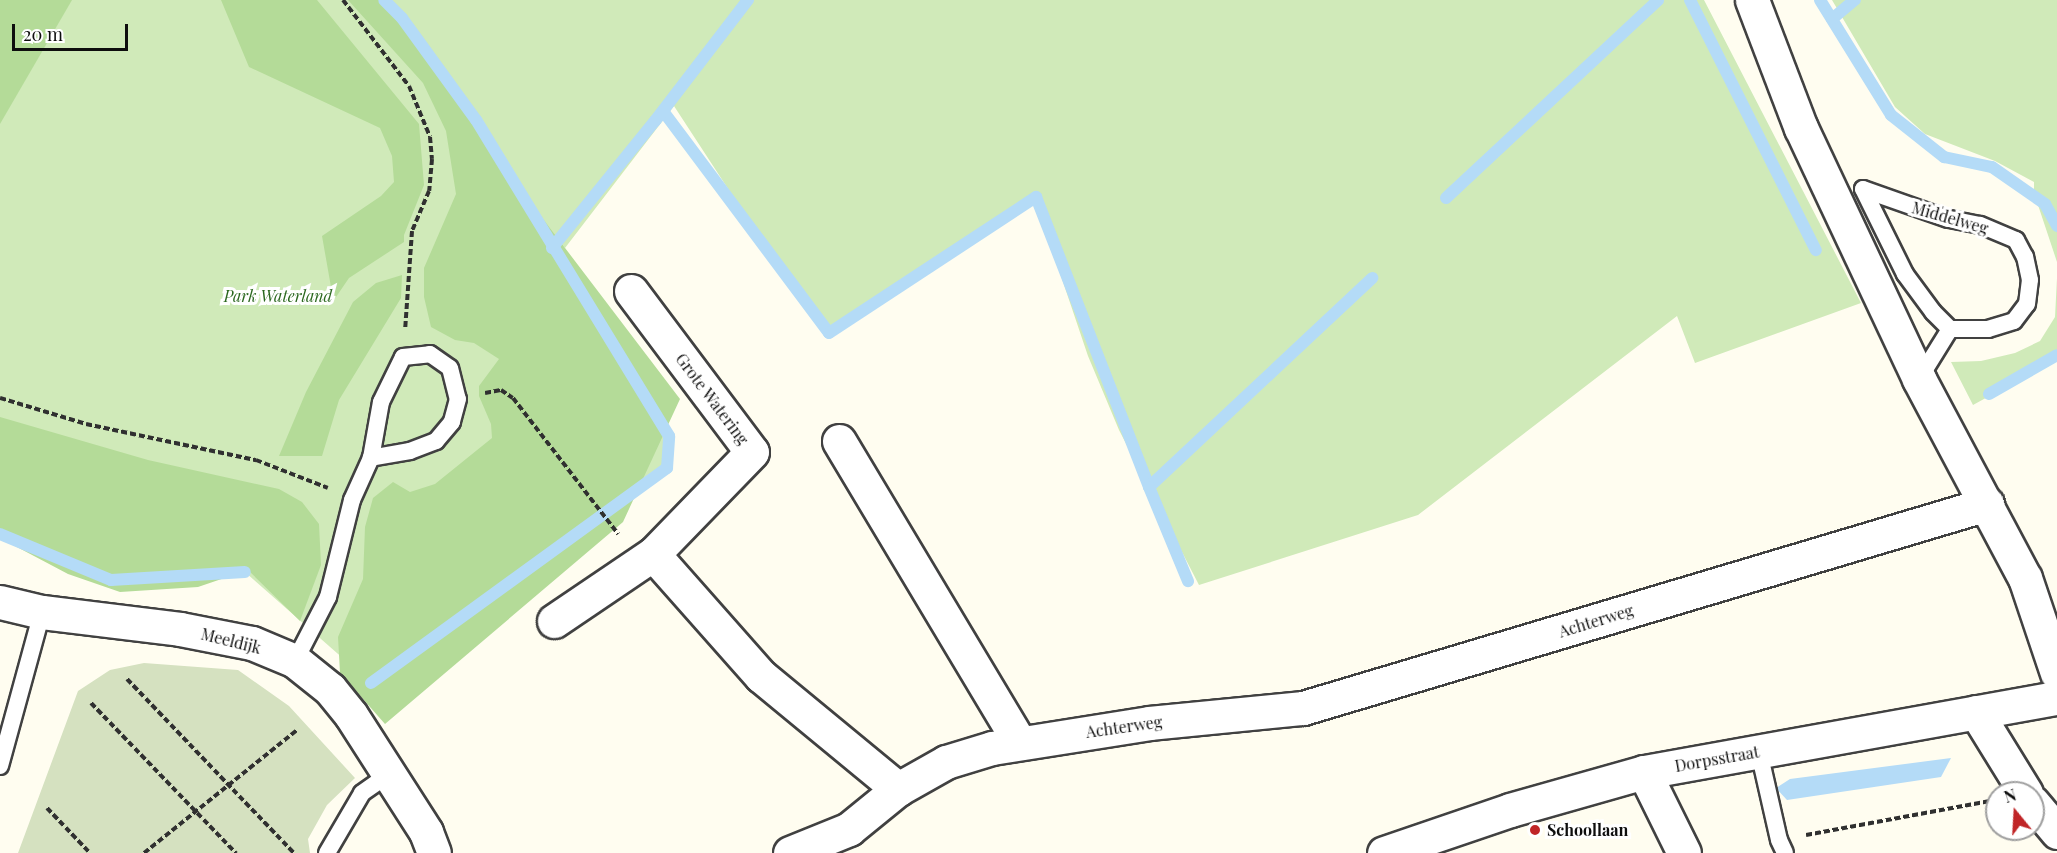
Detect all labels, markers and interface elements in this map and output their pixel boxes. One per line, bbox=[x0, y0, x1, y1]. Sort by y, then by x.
scale bar bbox=[15, 12, 130, 50]
text: 20 m bbox=[23, 22, 63, 46]
street label: Middelweg bbox=[1910, 198, 1990, 238]
park label: Park Waterland bbox=[224, 286, 332, 306]
street label: Grote Watering bbox=[671, 349, 753, 449]
street label: Achterweg bbox=[1556, 601, 1636, 641]
street label: Meeldijk bbox=[199, 624, 263, 658]
street label: Achterweg bbox=[1085, 712, 1163, 742]
street label: Dorpsstraat bbox=[1673, 742, 1761, 776]
north arrow bbox=[1985, 781, 2045, 841]
text: N bbox=[2001, 784, 2019, 807]
place label: Schoollaan bbox=[1547, 820, 1628, 840]
marker: Schoollaan bbox=[1528, 823, 1542, 837]

